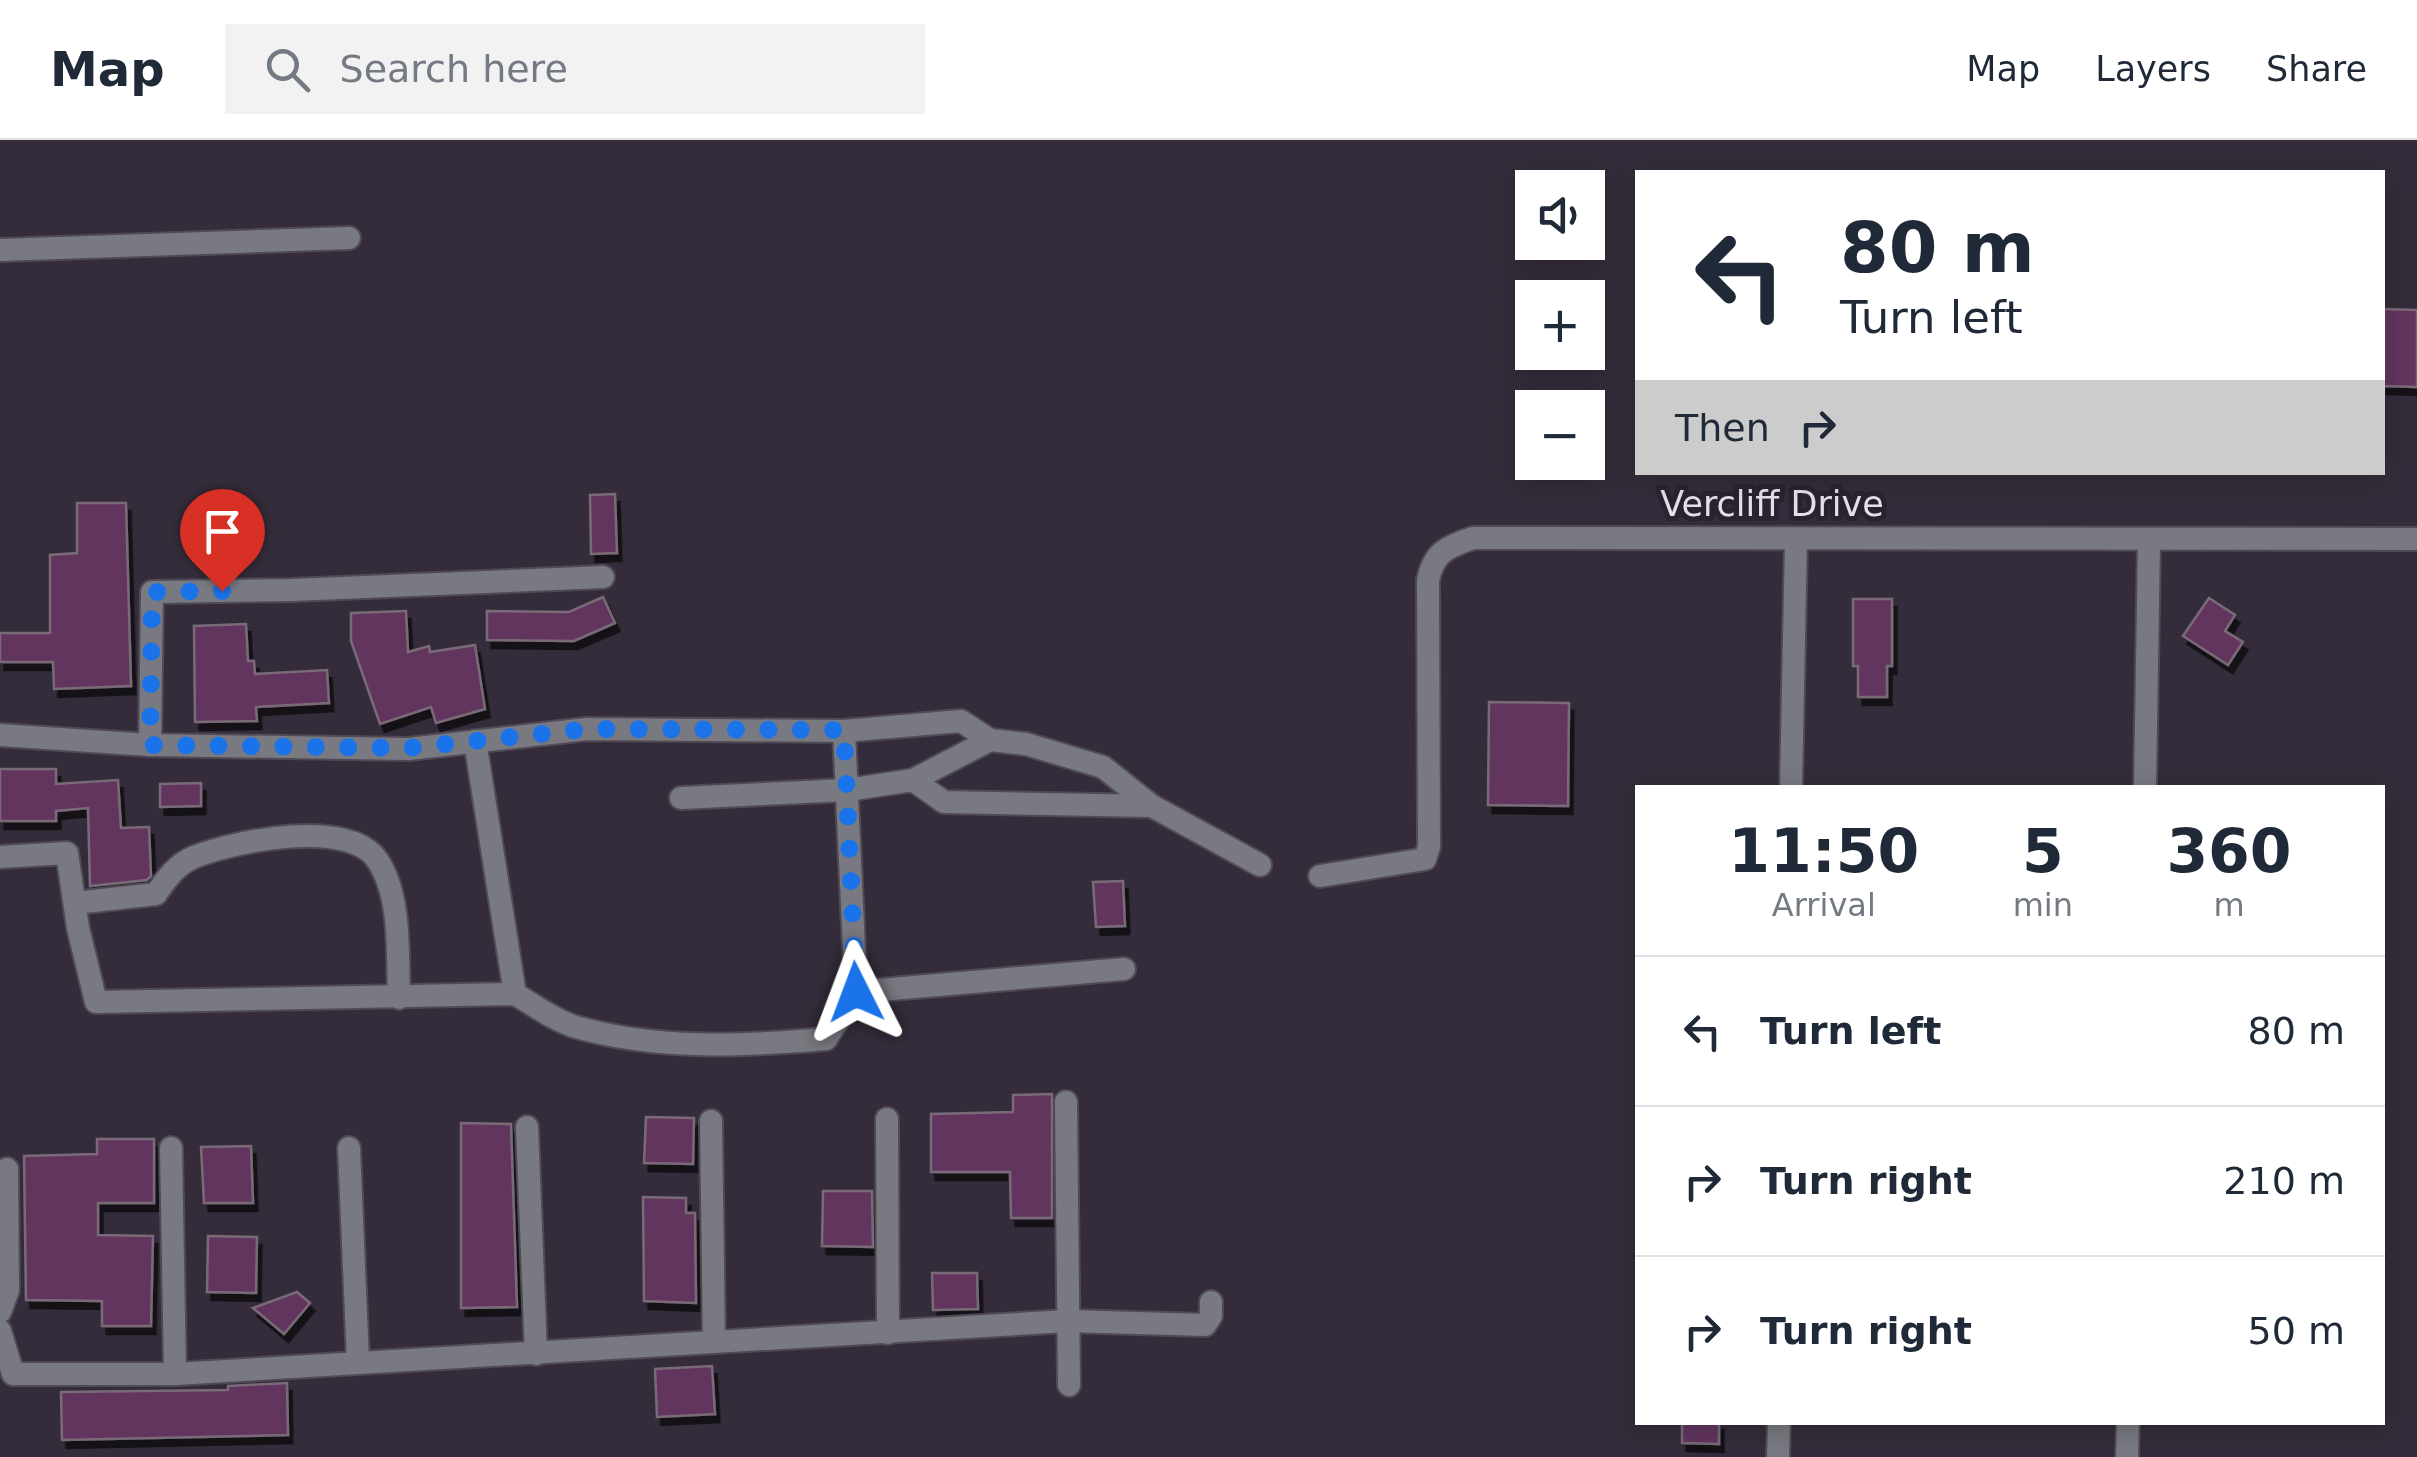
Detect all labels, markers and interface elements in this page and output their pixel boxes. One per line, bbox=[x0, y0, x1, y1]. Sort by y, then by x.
search box bbox=[225, 24, 925, 114]
text: Map bbox=[50, 41, 165, 97]
icon: search bbox=[260, 42, 315, 97]
text: Search here bbox=[340, 47, 568, 91]
text: Map bbox=[1966, 49, 2040, 89]
text: Layers bbox=[2095, 49, 2211, 89]
text: Share bbox=[2266, 49, 2367, 89]
map controls bbox=[1515, 170, 1605, 480]
button: sound bbox=[1515, 170, 1605, 260]
text: 80 m bbox=[1840, 207, 2035, 289]
icon: left bbox=[1675, 210, 1805, 340]
button: + bbox=[1515, 280, 1605, 370]
text: Turn left bbox=[1840, 291, 2023, 344]
button: − bbox=[1515, 390, 1605, 480]
icon: right bbox=[1790, 400, 1845, 455]
text: Then bbox=[1675, 406, 1770, 450]
street label: Vercliff Drive bbox=[1660, 484, 1884, 524]
pin bbox=[180, 489, 265, 592]
icon: arrive bbox=[195, 504, 250, 559]
text: 11:50 bbox=[1728, 816, 1919, 886]
text: 5 bbox=[2022, 816, 2064, 886]
text: 360 bbox=[2166, 816, 2292, 886]
text: Arrival bbox=[1772, 886, 1876, 924]
text: min bbox=[2013, 886, 2073, 924]
text: m bbox=[2213, 886, 2245, 924]
position arrow bbox=[804, 940, 908, 1044]
icon: left bbox=[1675, 1004, 1730, 1059]
text: Turn left bbox=[1760, 1009, 1941, 1053]
text: 80 m bbox=[2248, 1009, 2345, 1053]
icon: right bbox=[1675, 1154, 1730, 1209]
text: Turn right bbox=[1760, 1159, 1972, 1203]
text: 210 m bbox=[2223, 1159, 2345, 1203]
icon: right bbox=[1675, 1304, 1730, 1359]
text: Turn right bbox=[1760, 1309, 1972, 1353]
text: 50 m bbox=[2248, 1309, 2345, 1353]

